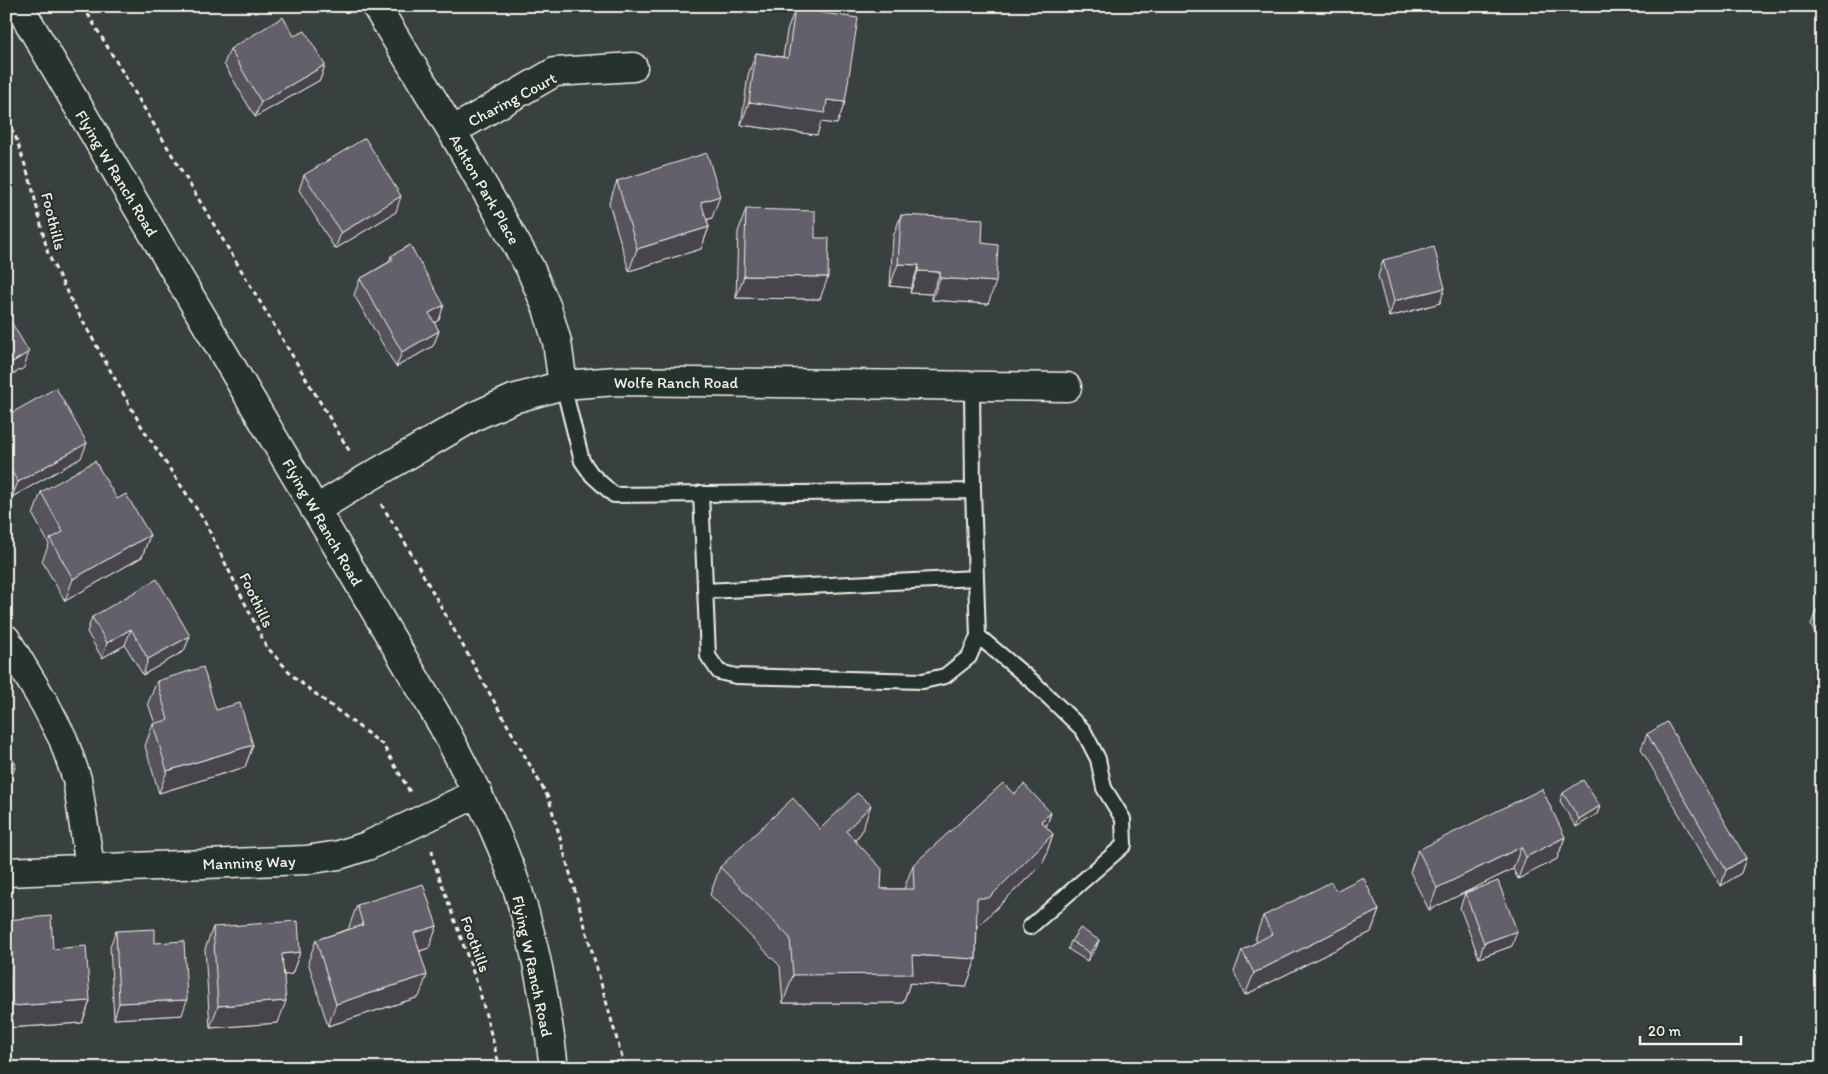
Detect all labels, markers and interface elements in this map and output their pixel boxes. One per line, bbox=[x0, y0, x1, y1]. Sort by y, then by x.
street label: Charing Court bbox=[465, 68, 560, 131]
street label: Flying W Ranch Road bbox=[71, 107, 162, 240]
street label: Ashton Park Place bbox=[445, 131, 524, 248]
street label: Foothills bbox=[37, 190, 70, 252]
street label: Wolfe Ranch Road bbox=[614, 373, 738, 392]
street label: Flying W Ranch Road bbox=[278, 455, 367, 590]
street label: Foothills bbox=[235, 570, 278, 631]
street label: Manning Way bbox=[202, 851, 296, 874]
street label: Flying W Ranch Road bbox=[508, 894, 557, 1039]
street label: Foothills bbox=[457, 913, 494, 975]
scale bar bbox=[1640, 1014, 1742, 1046]
text: 20 m bbox=[1648, 1022, 1682, 1040]

